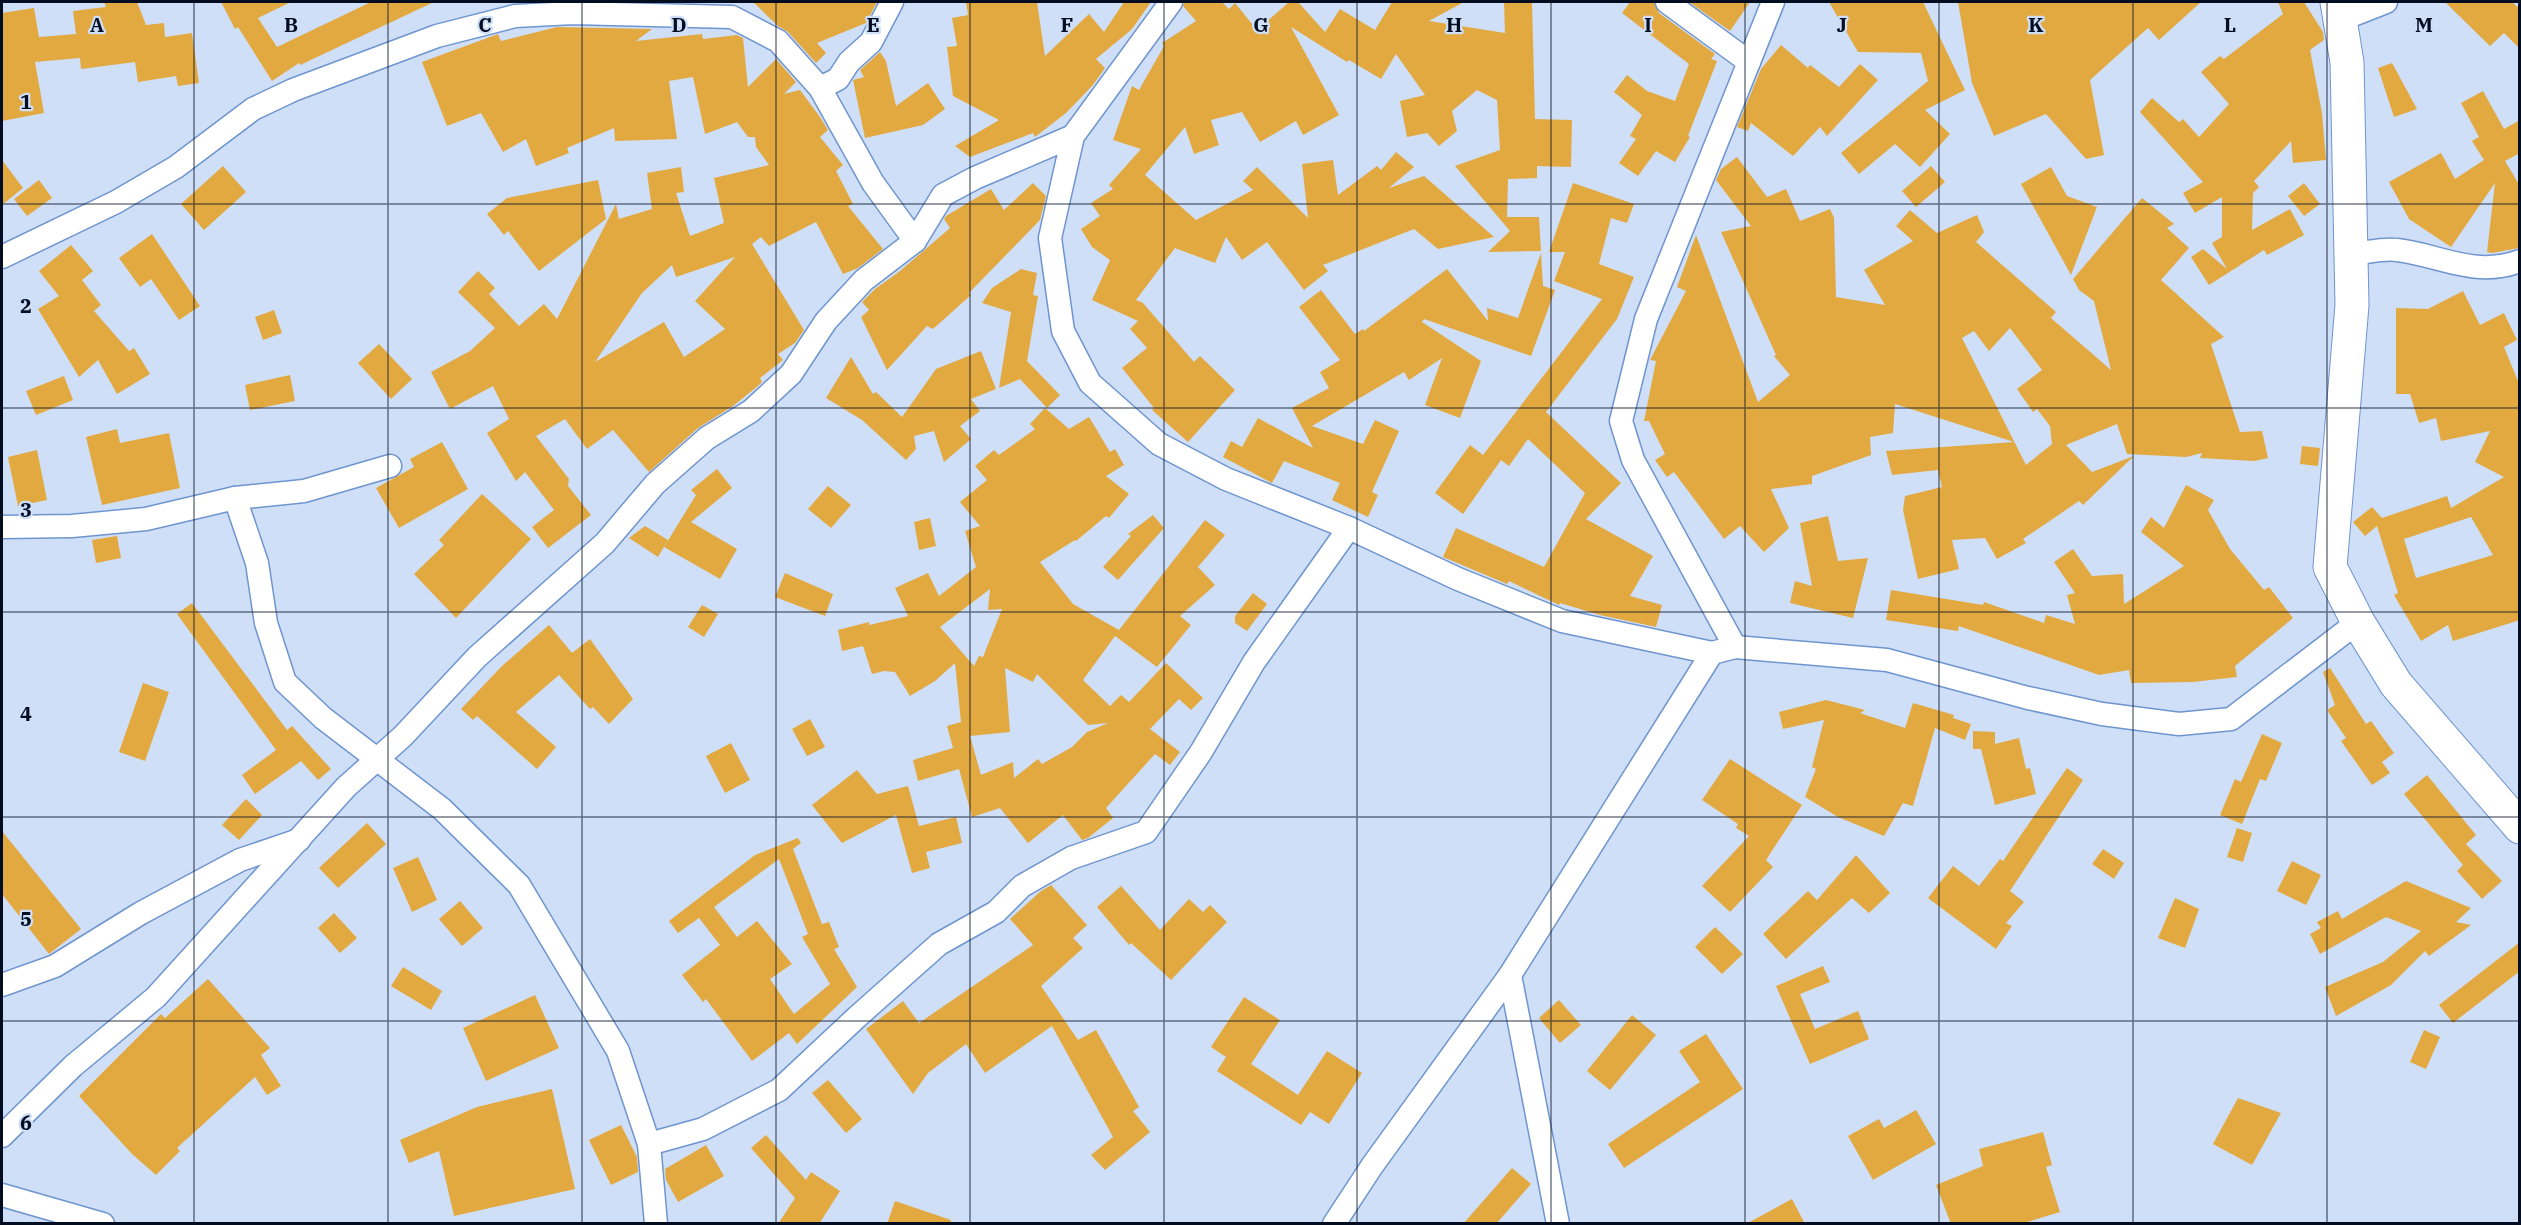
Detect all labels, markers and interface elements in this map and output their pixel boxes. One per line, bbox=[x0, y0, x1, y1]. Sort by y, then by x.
text: A bbox=[90, 11, 104, 38]
text: B bbox=[284, 11, 298, 38]
text: C bbox=[478, 11, 492, 38]
text: D bbox=[671, 11, 687, 38]
text: E bbox=[866, 11, 880, 38]
text: F bbox=[1061, 11, 1073, 38]
text: G bbox=[1253, 11, 1269, 38]
text: H bbox=[1446, 11, 1462, 38]
text: I bbox=[1644, 11, 1652, 38]
text: J bbox=[1837, 11, 1847, 38]
text: K bbox=[2028, 11, 2044, 38]
text: L bbox=[2224, 11, 2236, 38]
text: M bbox=[2415, 11, 2433, 38]
text: 1 bbox=[20, 88, 32, 115]
text: 2 bbox=[20, 292, 32, 319]
text: 3 bbox=[20, 496, 32, 523]
text: 4 bbox=[20, 700, 32, 727]
text: 5 bbox=[20, 905, 32, 932]
text: 6 bbox=[20, 1109, 32, 1136]

